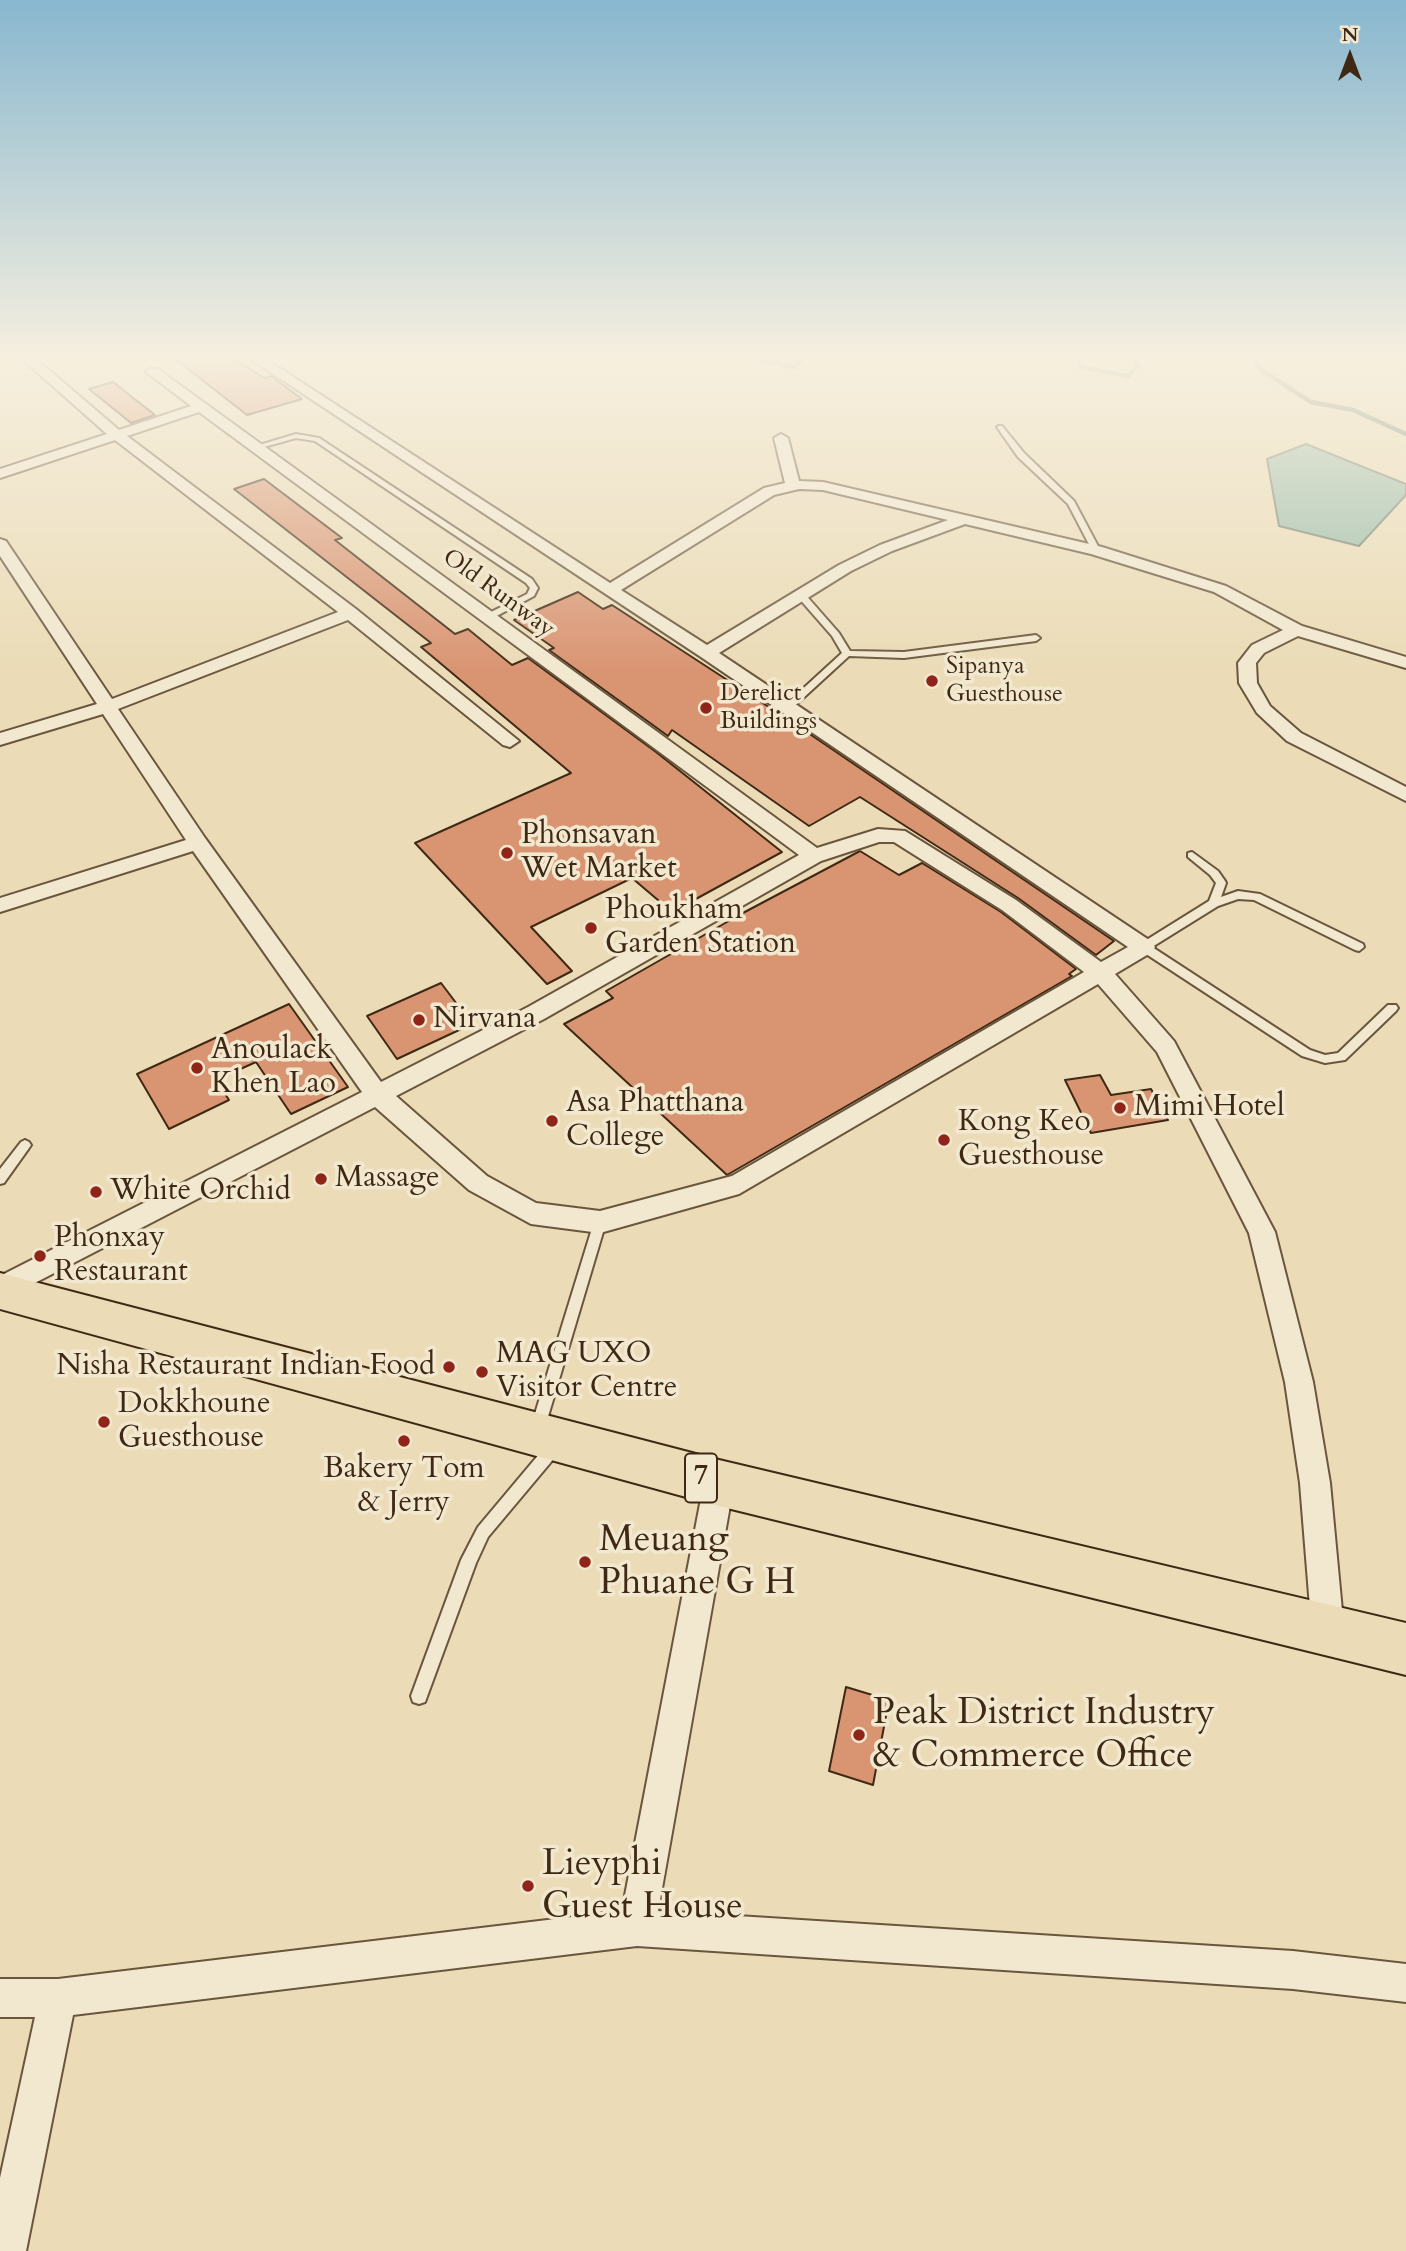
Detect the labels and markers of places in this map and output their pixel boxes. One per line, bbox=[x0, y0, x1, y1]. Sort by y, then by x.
place label: Sipanya Guesthouse bbox=[946, 653, 1063, 709]
marker: Sipanya Guesthouse bbox=[924, 673, 940, 689]
place label: Derelict Buildings bbox=[720, 680, 817, 736]
marker: Derelict Buildings bbox=[698, 700, 714, 716]
place label: Phonsavan Wet Market bbox=[521, 818, 677, 888]
marker: Phonsavan Wet Market bbox=[499, 845, 515, 861]
place label: Phoukham Garden Station bbox=[605, 893, 796, 964]
marker: Phoukham Garden Station bbox=[583, 920, 599, 936]
place label: Nirvana bbox=[433, 1002, 536, 1038]
marker: Nirvana bbox=[411, 1012, 427, 1028]
place label: Anoulack Khen Lao bbox=[211, 1033, 336, 1104]
marker: Anoulack Khen Lao bbox=[189, 1060, 205, 1076]
place label: Asa Phatthana College bbox=[566, 1086, 744, 1156]
place label: Mimi Hotel bbox=[1134, 1090, 1285, 1126]
marker: Mimi Hotel bbox=[1112, 1100, 1128, 1116]
place label: Kong Keo Guesthouse bbox=[958, 1105, 1104, 1176]
marker: Asa Phatthana College bbox=[544, 1113, 560, 1129]
marker: Kong Keo Guesthouse bbox=[936, 1132, 952, 1148]
place label: Massage bbox=[335, 1161, 440, 1197]
marker: Massage bbox=[313, 1171, 329, 1187]
place label: White Orchid bbox=[110, 1174, 291, 1210]
marker: White Orchid bbox=[88, 1184, 104, 1200]
place label: Phonxay Restaurant bbox=[54, 1221, 188, 1292]
marker: Phonxay Restaurant bbox=[32, 1248, 48, 1264]
place label: MAG UXO Visitor Centre bbox=[496, 1337, 677, 1408]
place label: Nisha Restaurant Indian Food bbox=[56, 1349, 435, 1385]
marker: Nisha Restaurant Indian Food bbox=[441, 1359, 457, 1375]
marker: MAG UXO Visitor Centre bbox=[474, 1364, 490, 1380]
place label: Dokkhoune Guesthouse bbox=[118, 1387, 271, 1458]
marker: Dokkhoune Guesthouse bbox=[96, 1414, 112, 1430]
marker: Bakery Tom & Jerry bbox=[396, 1433, 412, 1449]
place label: Bakery Tom & Jerry bbox=[323, 1452, 485, 1522]
place label: Meuang Phuane G H bbox=[599, 1519, 795, 1606]
marker: Meuang Phuane G H bbox=[577, 1554, 593, 1570]
place label: Peak District Industry & Commerce Office bbox=[873, 1692, 1215, 1779]
marker: Peak District Industry & Commerce Office bbox=[851, 1727, 867, 1743]
place label: Lieyphi Guest House bbox=[542, 1843, 743, 1930]
marker: Lieyphi Guest House bbox=[520, 1878, 536, 1894]

